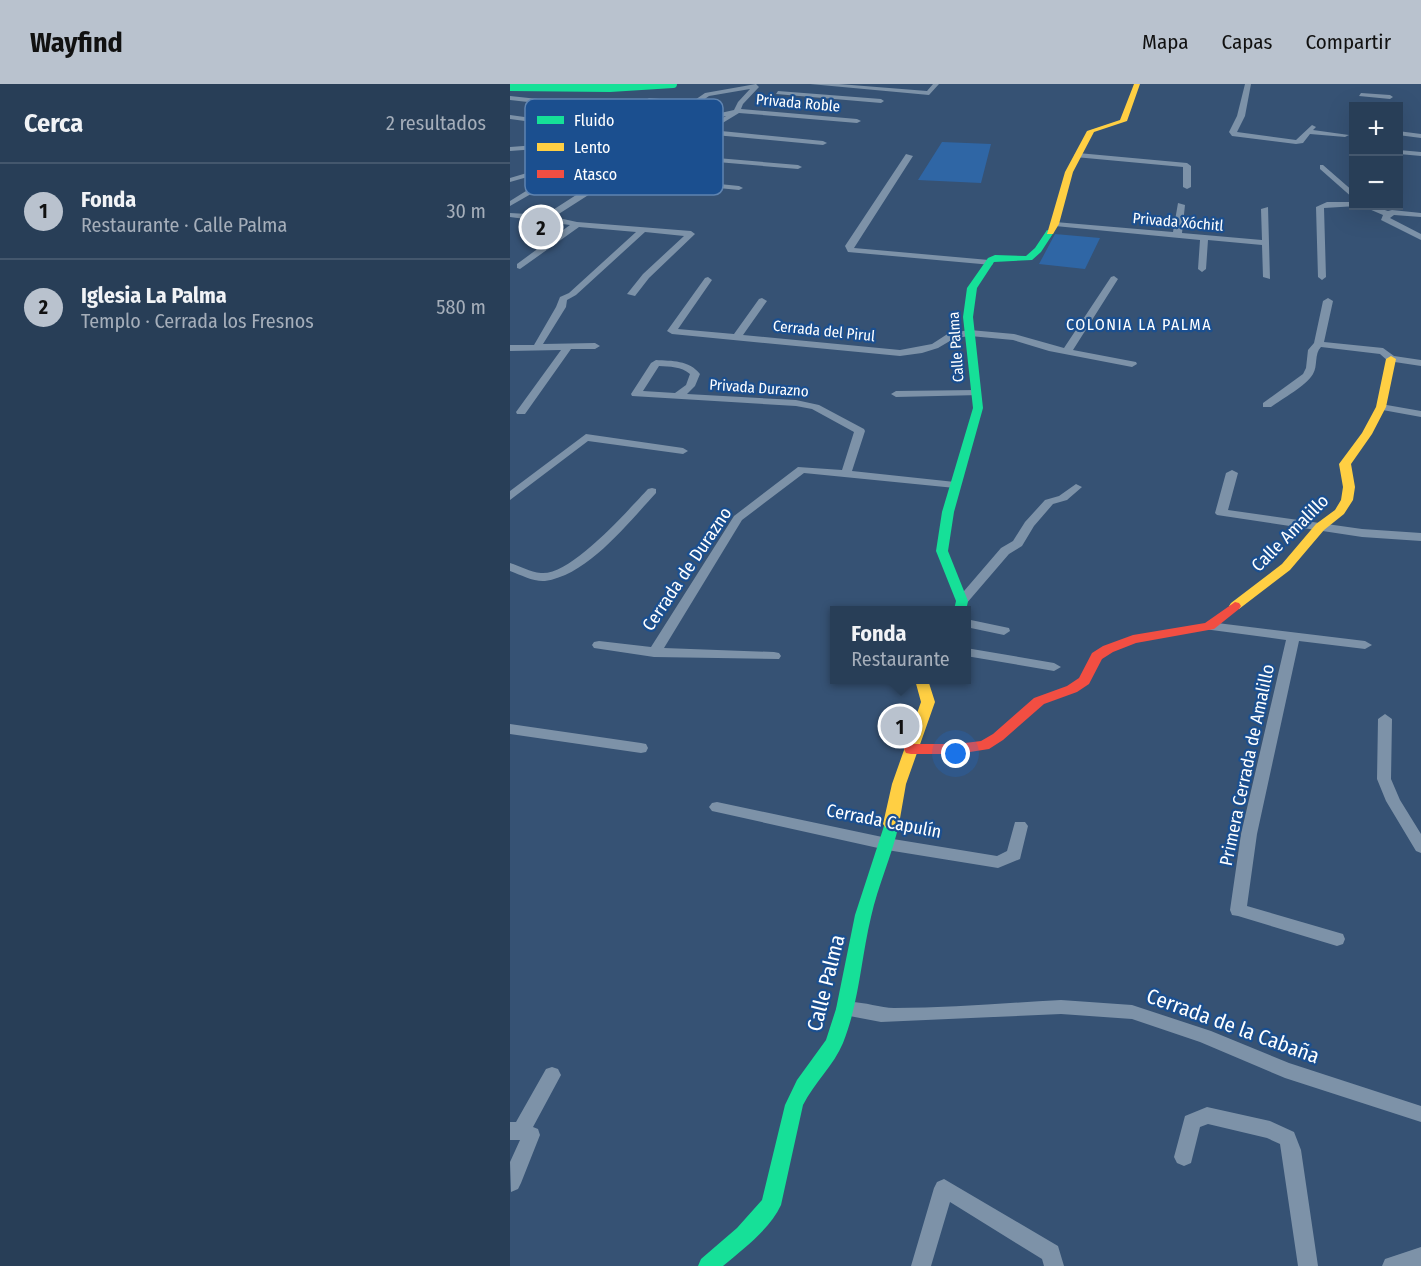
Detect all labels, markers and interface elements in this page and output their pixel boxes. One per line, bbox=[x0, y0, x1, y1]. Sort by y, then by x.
text: Wayfind bbox=[30, 26, 123, 59]
text: Mapa bbox=[1142, 29, 1189, 55]
text: Capas bbox=[1222, 29, 1272, 55]
text: Compartir bbox=[1305, 29, 1391, 55]
street label: Privada Roble bbox=[755, 90, 841, 116]
legend bbox=[525, 99, 723, 195]
map controls bbox=[1349, 102, 1403, 210]
button: + bbox=[1349, 102, 1403, 156]
text: Cerca bbox=[24, 108, 83, 139]
text: 2 resultados bbox=[386, 111, 486, 135]
text: Fluido bbox=[574, 111, 614, 130]
text: Lento bbox=[574, 138, 610, 157]
button: − bbox=[1349, 156, 1403, 210]
text: Atasco bbox=[574, 165, 617, 184]
text: Fonda bbox=[81, 186, 136, 213]
text: 1 bbox=[39, 199, 48, 223]
text: 30 m bbox=[446, 199, 486, 223]
pin: 2 bbox=[522, 204, 561, 250]
street label: Privada Xóchitl bbox=[1132, 209, 1224, 235]
text: Restaurante · Calle Palma bbox=[81, 213, 287, 237]
text: Iglesia La Palma bbox=[81, 282, 227, 309]
text: 2 bbox=[39, 295, 48, 319]
text: 580 m bbox=[436, 295, 486, 319]
text: Templo · Cerrada los Fresnos bbox=[81, 309, 314, 333]
street label: Calle Palma bbox=[945, 311, 967, 383]
district label: COLONIA LA PALMA bbox=[1066, 315, 1212, 334]
street label: Cerrada del Pirul bbox=[772, 317, 876, 345]
street label: Privada Durazno bbox=[709, 376, 809, 400]
street label: Calle Amalillo bbox=[1247, 490, 1333, 576]
street label: Cerrada de Durazno bbox=[637, 503, 737, 635]
popup bbox=[830, 606, 971, 684]
text: Fonda bbox=[851, 620, 906, 647]
text: Restaurante bbox=[851, 647, 950, 671]
street label: Primera Cerrada de Amalillo bbox=[1215, 662, 1279, 868]
pin: 1 bbox=[880, 704, 920, 748]
your location bbox=[941, 739, 970, 768]
street label: Cerrada Capulín bbox=[825, 799, 943, 843]
street label: Calle Palma bbox=[801, 932, 851, 1034]
street label: Cerrada de la Cabaña bbox=[1143, 983, 1323, 1069]

